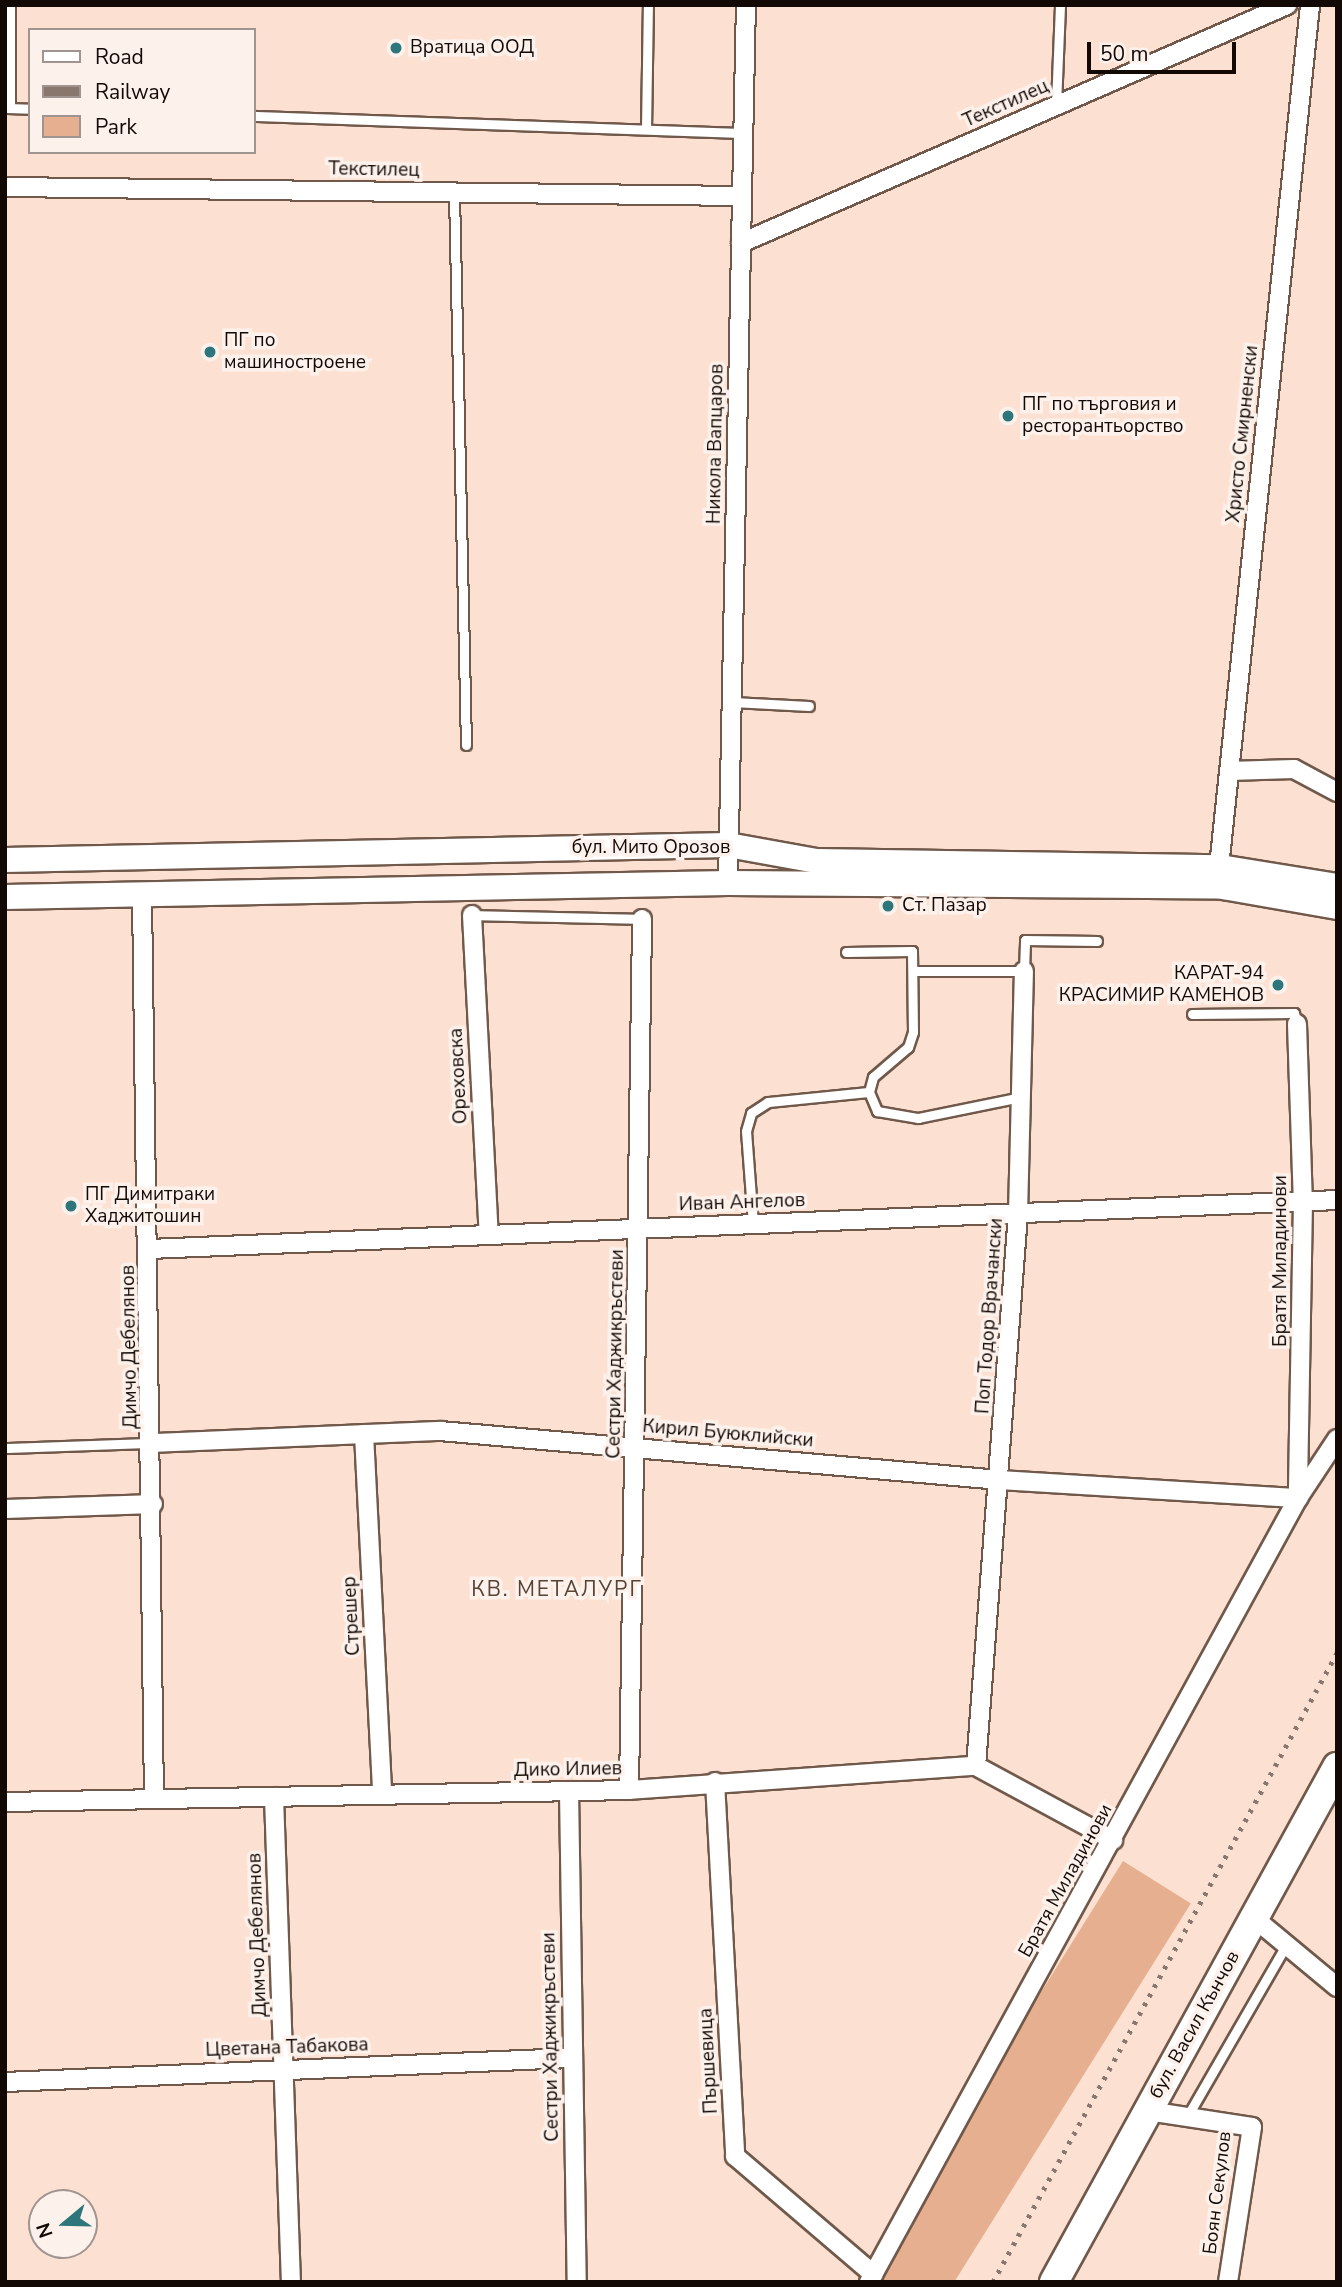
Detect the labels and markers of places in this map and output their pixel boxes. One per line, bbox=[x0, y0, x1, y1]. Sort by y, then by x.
place label: Вратица ООД bbox=[410, 37, 534, 59]
marker: Вратица ООД bbox=[388, 40, 404, 56]
place label: ПГ по машиностроене bbox=[224, 330, 366, 374]
marker: ПГ по машиностроене bbox=[202, 344, 218, 360]
place label: ПГ по търговия и ресторантьорство bbox=[1022, 394, 1184, 438]
marker: ПГ по търговия и ресторантьорство bbox=[1000, 408, 1016, 424]
place label: Ст. Пазар bbox=[902, 895, 987, 917]
marker: Ст. Пазар bbox=[880, 898, 896, 914]
place label: КАРАТ-94 КРАСИМИР КАМЕНОВ bbox=[1059, 963, 1264, 1007]
marker: КАРАТ-94 КРАСИМИР КАМЕНОВ bbox=[1270, 977, 1286, 993]
place label: ПГ Димитраки Хаджитошин bbox=[85, 1184, 215, 1228]
marker: ПГ Димитраки Хаджитошин bbox=[63, 1198, 79, 1214]

